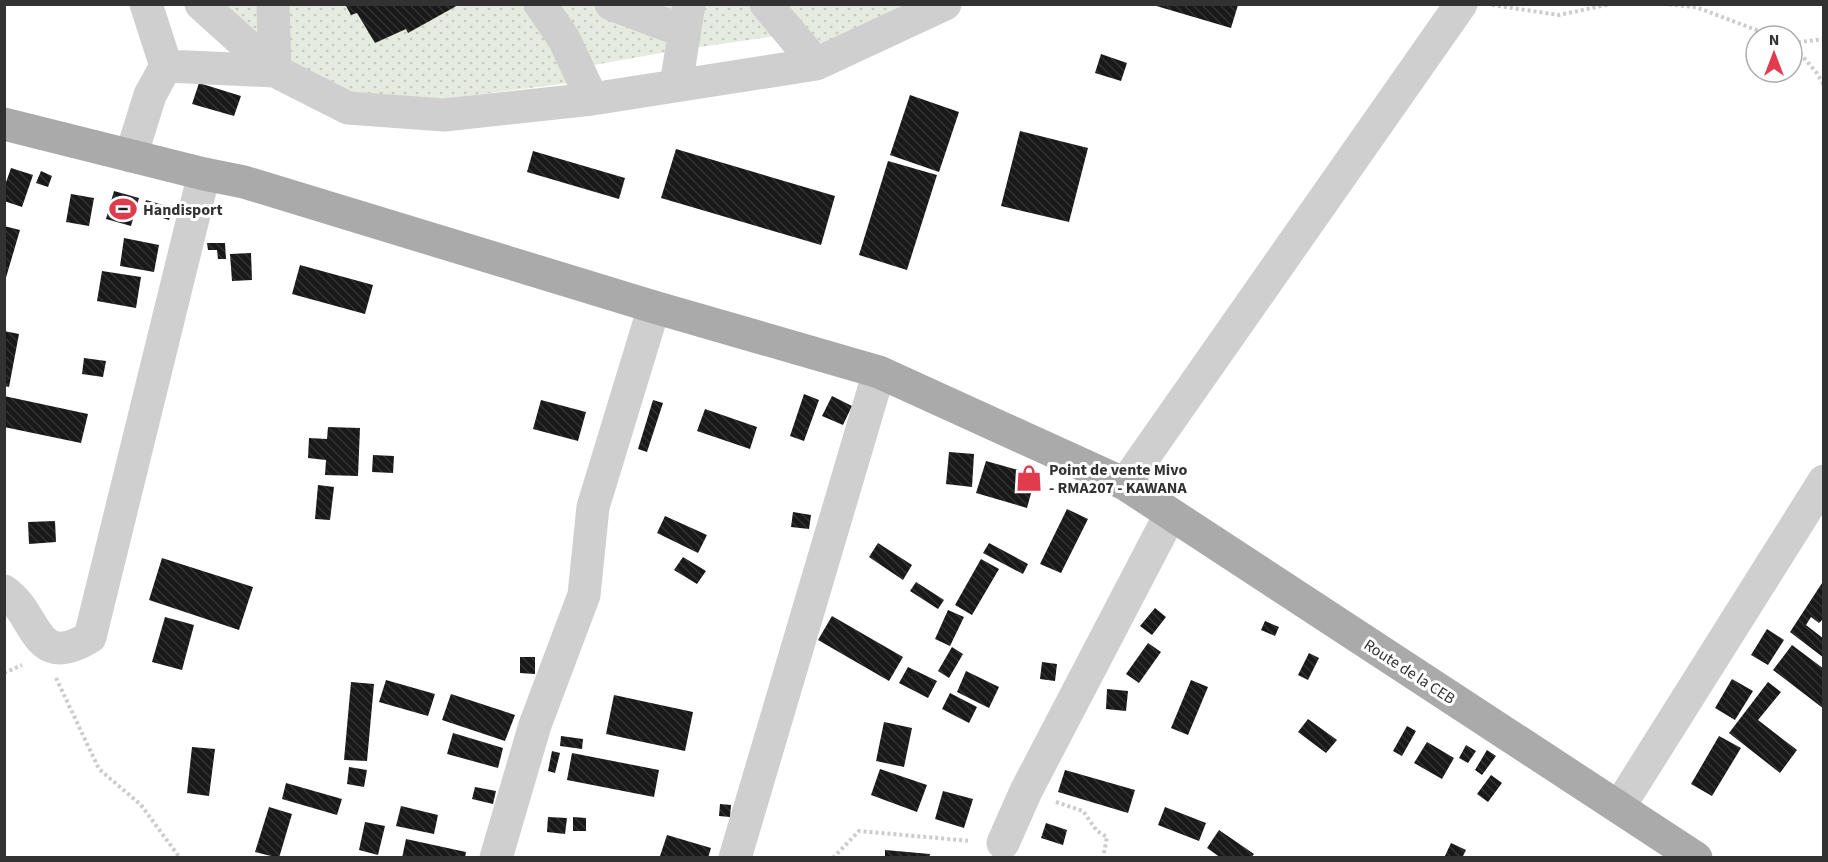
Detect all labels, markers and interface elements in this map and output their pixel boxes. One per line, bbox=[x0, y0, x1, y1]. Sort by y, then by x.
north arrow bbox=[1744, 24, 1804, 84]
text: N bbox=[1769, 29, 1779, 51]
sports icon: Handisport bbox=[108, 194, 138, 224]
place label: Handisport bbox=[143, 199, 223, 221]
place label: Point de vente Mivo - RMA207 - KAWANA bbox=[1049, 459, 1187, 499]
shop icon: Point de vente Mivo - RMA207 - KAWANA bbox=[1014, 463, 1044, 493]
street label: Route de la CEB bbox=[1359, 634, 1459, 710]

